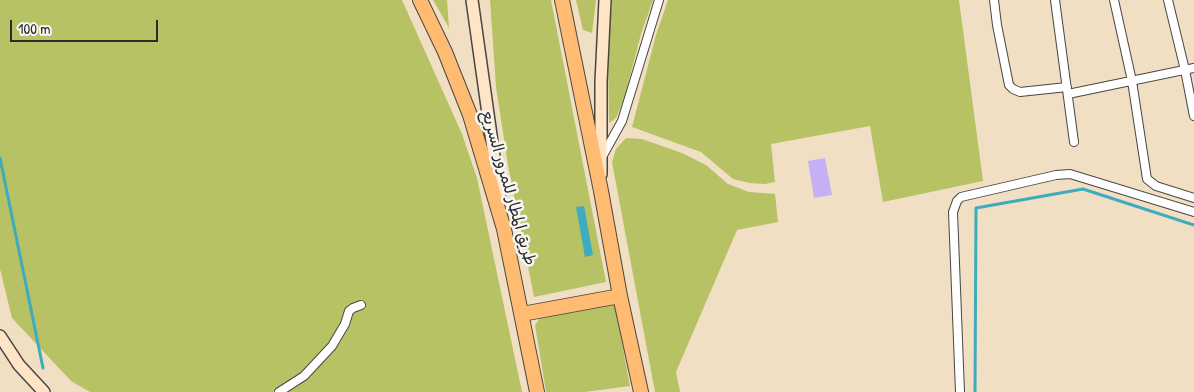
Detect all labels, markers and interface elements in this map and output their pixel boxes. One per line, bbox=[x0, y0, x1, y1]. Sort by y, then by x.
scale bar bbox=[12, 10, 160, 42]
text: 100 m bbox=[18, 18, 51, 39]
street label: طريق المطار للمرور السريع bbox=[477, 108, 539, 268]

